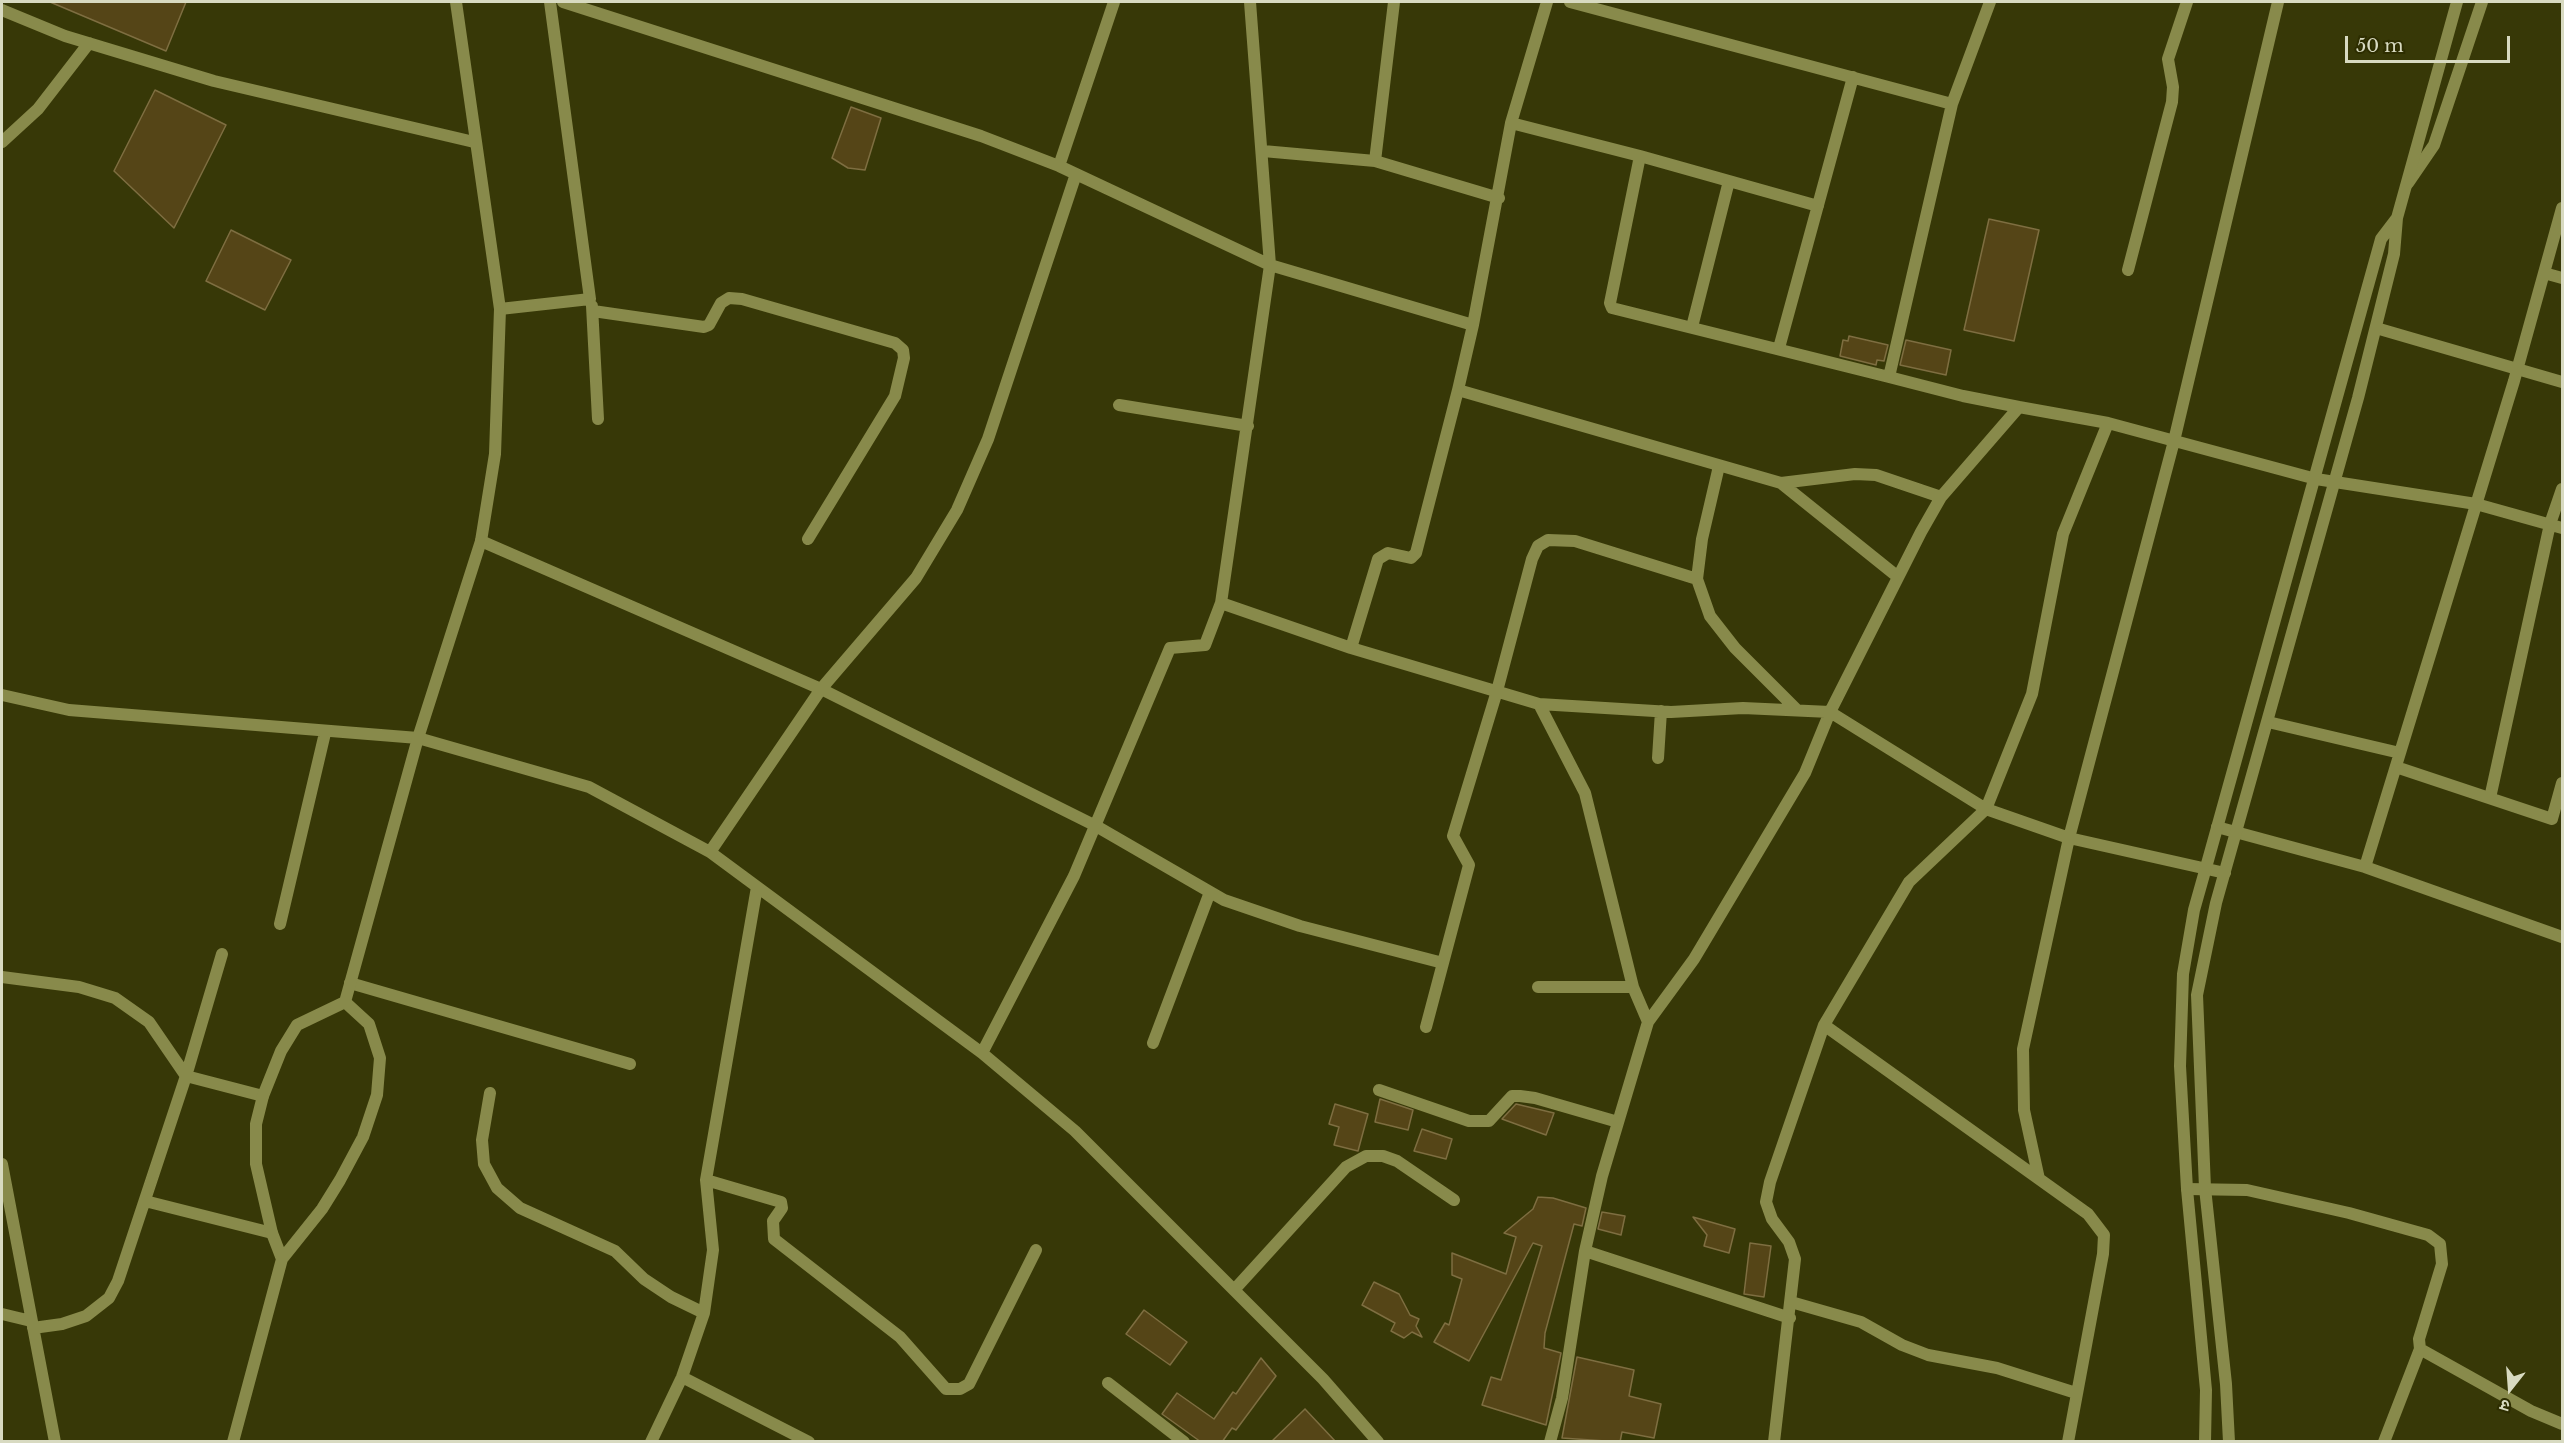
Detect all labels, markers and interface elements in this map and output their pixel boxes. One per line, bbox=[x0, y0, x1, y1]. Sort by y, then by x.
scale bar bbox=[2348, 24, 2513, 62]
text: 50 m bbox=[2356, 35, 2404, 57]
north arrow bbox=[2480, 1359, 2540, 1419]
text: उ bbox=[2497, 1395, 2512, 1417]

